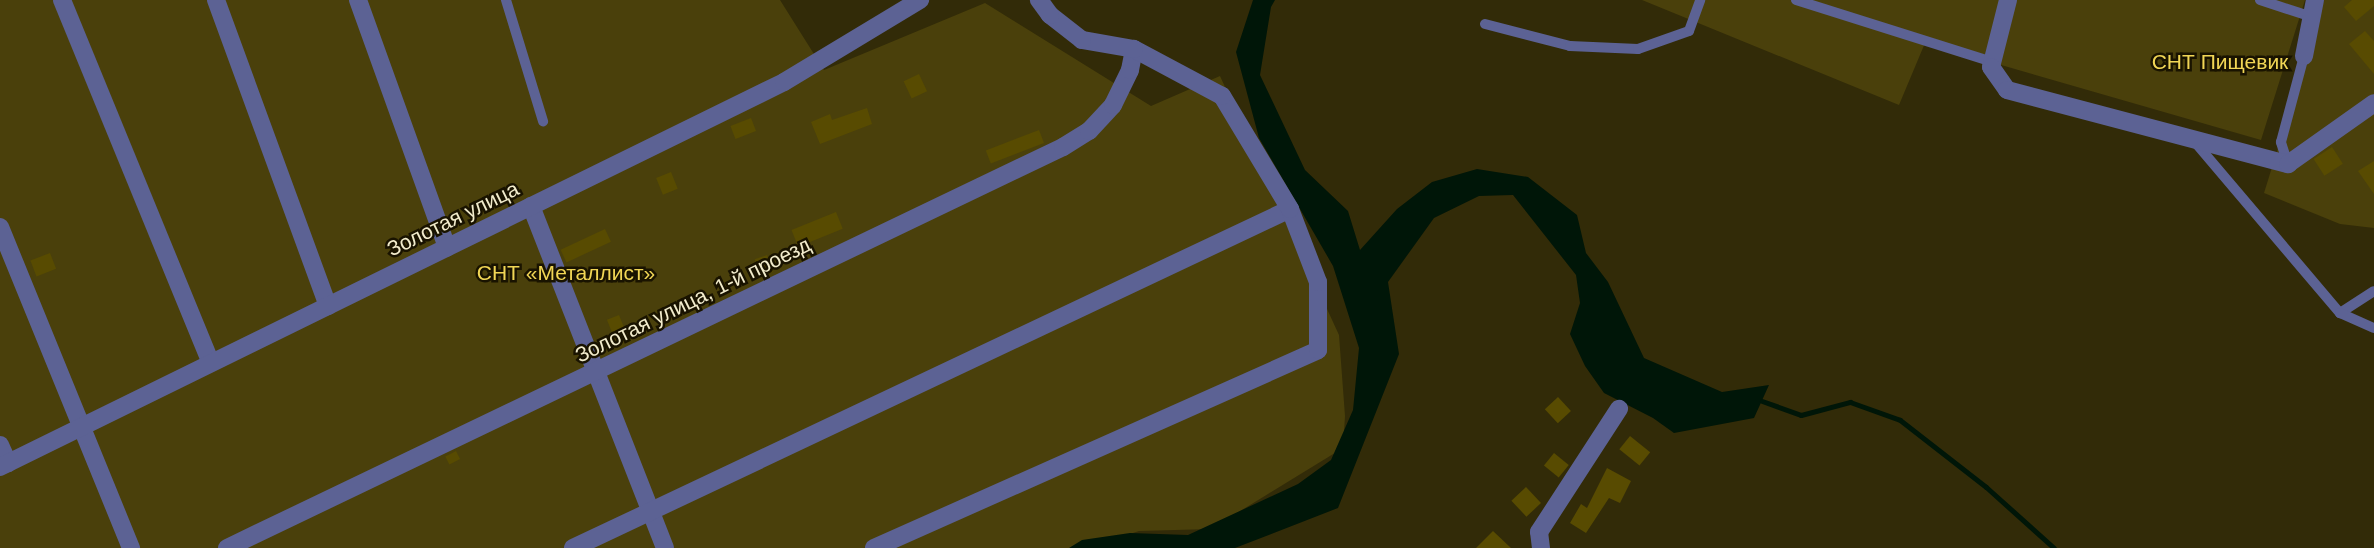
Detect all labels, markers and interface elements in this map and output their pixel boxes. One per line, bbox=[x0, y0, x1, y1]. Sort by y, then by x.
park label: СНТ Пищевик bbox=[2152, 49, 2288, 75]
street label: Золотая улица bbox=[383, 176, 523, 262]
street label: Золотая улица, 1-й проезд bbox=[571, 232, 815, 368]
park label: СНТ «Металлист» bbox=[477, 260, 655, 286]

